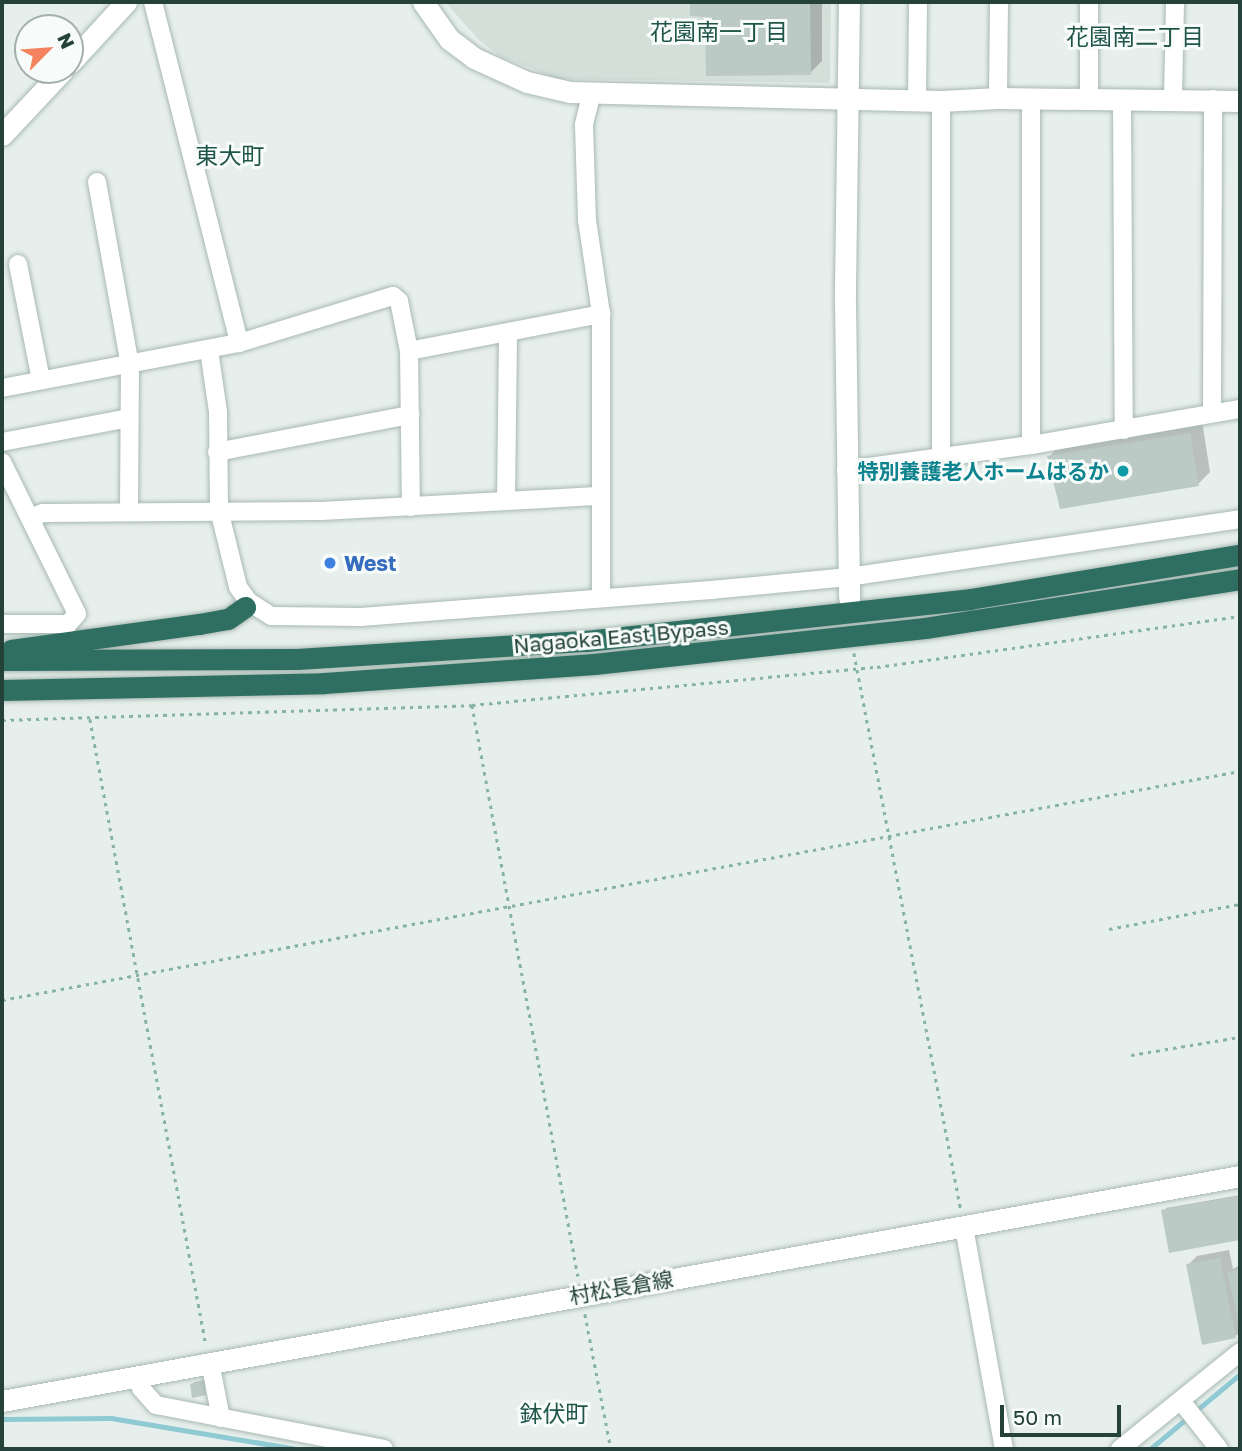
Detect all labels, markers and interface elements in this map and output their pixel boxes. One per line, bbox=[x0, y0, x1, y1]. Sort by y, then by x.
north arrow bbox=[14, 14, 84, 84]
district label: 花園南一丁目 bbox=[650, 17, 788, 45]
district label: 花園南二丁目 bbox=[1066, 22, 1204, 50]
text: N bbox=[53, 29, 80, 52]
district label: 東大町 bbox=[196, 141, 264, 169]
place label: 特別養護老人ホームはるか bbox=[857, 458, 1109, 484]
marker: 特別養護老人ホームはるか bbox=[1115, 463, 1131, 479]
place label: West bbox=[344, 550, 396, 576]
marker: West bbox=[322, 555, 338, 571]
street label: Nagaoka East Bypass bbox=[512, 614, 730, 658]
street label: 村松長倉線 bbox=[567, 1265, 675, 1309]
scale bar bbox=[1004, 1392, 1125, 1436]
district label: 鉢伏町 bbox=[520, 1399, 588, 1427]
text: 50 m bbox=[1013, 1404, 1062, 1430]

